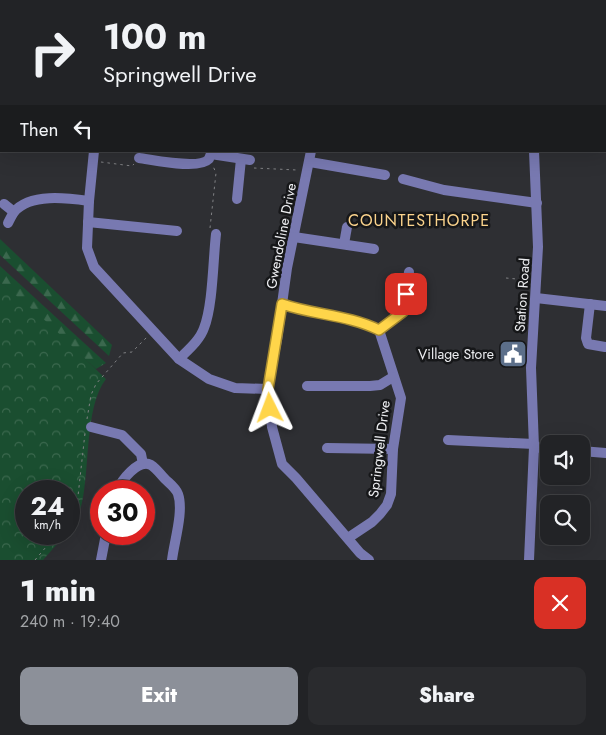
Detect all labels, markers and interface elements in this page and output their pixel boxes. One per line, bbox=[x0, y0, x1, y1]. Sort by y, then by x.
text: 100 m bbox=[103, 12, 206, 62]
icon: right bbox=[20, 20, 85, 85]
text: Springwell Drive bbox=[103, 58, 257, 90]
icon: left bbox=[69, 115, 97, 143]
text: Then bbox=[20, 116, 59, 143]
street label: Gwendoline Drive bbox=[261, 181, 301, 291]
district label: COUNTESTHORPE bbox=[348, 209, 490, 232]
street label: Station Road bbox=[509, 257, 535, 333]
pin bbox=[385, 273, 427, 315]
icon: arrive bbox=[392, 280, 420, 308]
public building icon: Village Store bbox=[498, 339, 528, 369]
place label: Village Store bbox=[418, 344, 494, 364]
position arrow bbox=[243, 381, 295, 433]
street label: Springwell Drive bbox=[363, 399, 395, 499]
map controls bbox=[540, 435, 590, 545]
button: sound bbox=[540, 435, 590, 485]
speed limit sign: 30 bbox=[90, 480, 155, 545]
text: 24 bbox=[31, 488, 64, 524]
button: search bbox=[540, 495, 590, 545]
text: km/h bbox=[34, 516, 61, 534]
text: 1 min bbox=[20, 569, 96, 612]
button: close bbox=[534, 577, 586, 629]
text: 240 m · 19:40 bbox=[20, 610, 120, 633]
button: Exit bbox=[20, 667, 298, 725]
button: Share bbox=[308, 667, 586, 725]

